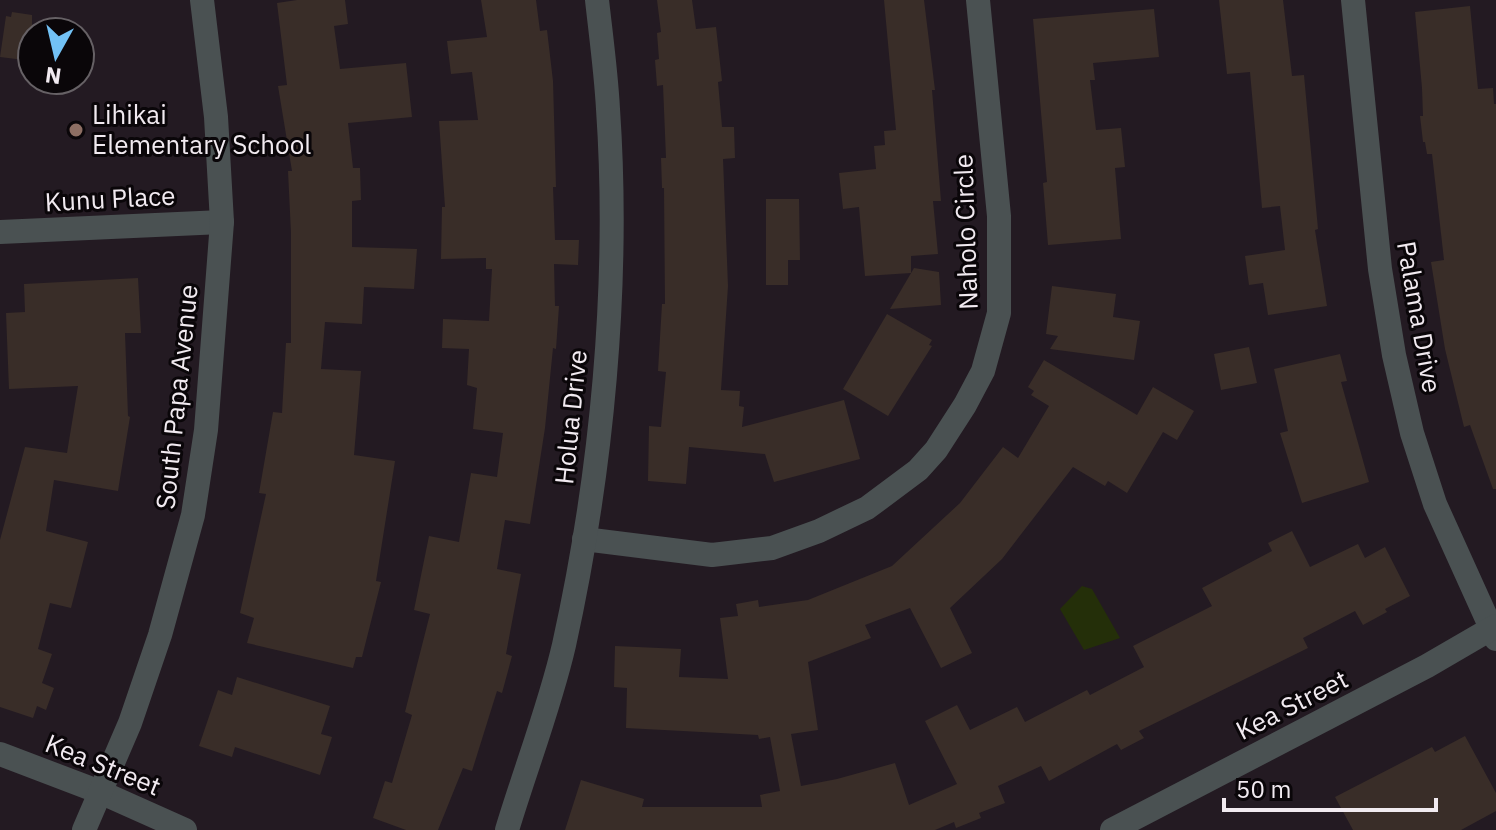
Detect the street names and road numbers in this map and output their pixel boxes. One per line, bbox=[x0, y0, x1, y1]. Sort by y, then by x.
street label: Naholo Circle bbox=[945, 154, 985, 311]
street label: Kunu Place bbox=[44, 178, 176, 218]
street label: Palama Drive bbox=[1390, 238, 1450, 395]
street label: South Papa Avenue bbox=[147, 283, 205, 511]
street label: Holua Drive bbox=[546, 348, 594, 486]
street label: Kea Street bbox=[1230, 661, 1353, 747]
street label: Kea Street bbox=[41, 726, 166, 803]

